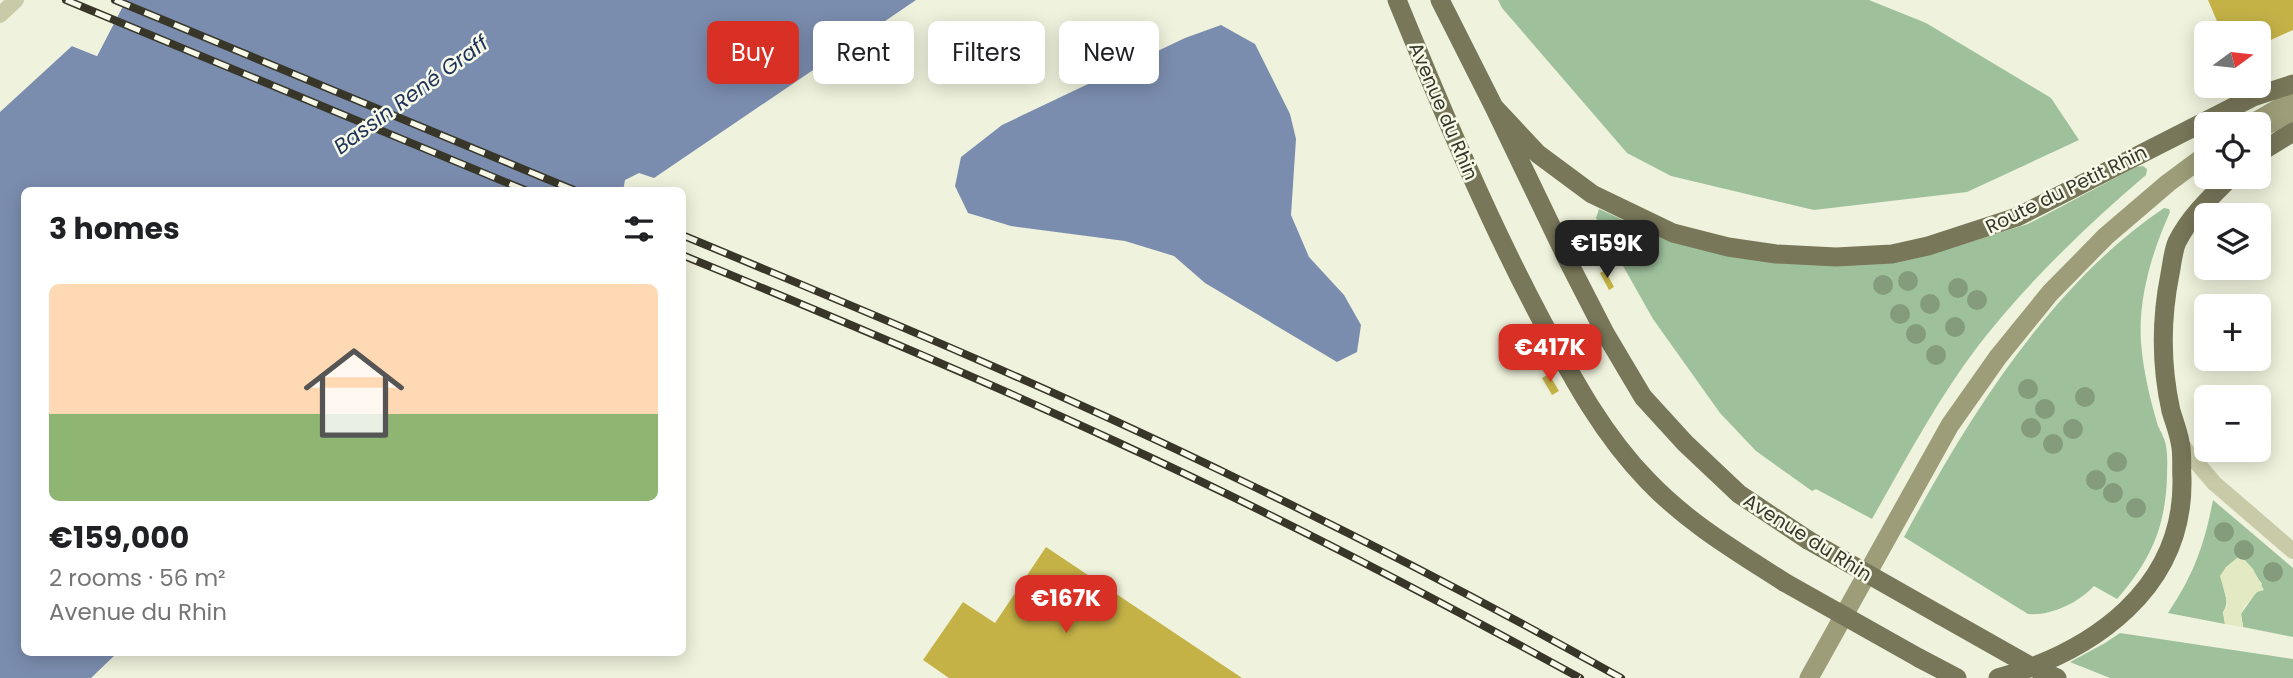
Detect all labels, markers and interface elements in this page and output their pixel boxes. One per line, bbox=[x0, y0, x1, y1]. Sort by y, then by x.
chip: Buy bbox=[707, 21, 799, 84]
chip: Rent bbox=[813, 21, 914, 84]
chip: Filters bbox=[928, 21, 1045, 84]
chip: New bbox=[1059, 21, 1159, 84]
north arrow bbox=[2194, 21, 2272, 98]
map controls bbox=[2194, 21, 2271, 462]
water label: Bassin René Graff bbox=[328, 28, 495, 161]
street label: Avenue du Rhin bbox=[1402, 38, 1485, 184]
button: locate bbox=[2194, 112, 2271, 189]
street label: Route du Petit Rhin bbox=[1981, 139, 2152, 240]
button: layers bbox=[2194, 203, 2271, 280]
text: 3 homes bbox=[49, 207, 180, 250]
icon: filters bbox=[620, 210, 658, 248]
pin: €159K bbox=[1558, 220, 1656, 280]
text: €159K bbox=[1571, 227, 1643, 259]
button: + bbox=[2194, 294, 2271, 371]
pin: €417K bbox=[1501, 324, 1599, 384]
icon: home bbox=[291, 330, 417, 456]
text: €417K bbox=[1515, 331, 1585, 363]
button: − bbox=[2194, 385, 2271, 462]
street label: Avenue du Rhin bbox=[1738, 487, 1877, 588]
text: €159,000 bbox=[49, 516, 189, 559]
text: 2 rooms · 56 m² bbox=[49, 562, 226, 594]
pin: €167K bbox=[1017, 576, 1115, 635]
text: €167K bbox=[1031, 582, 1101, 614]
text: Avenue du Rhin bbox=[49, 596, 227, 628]

